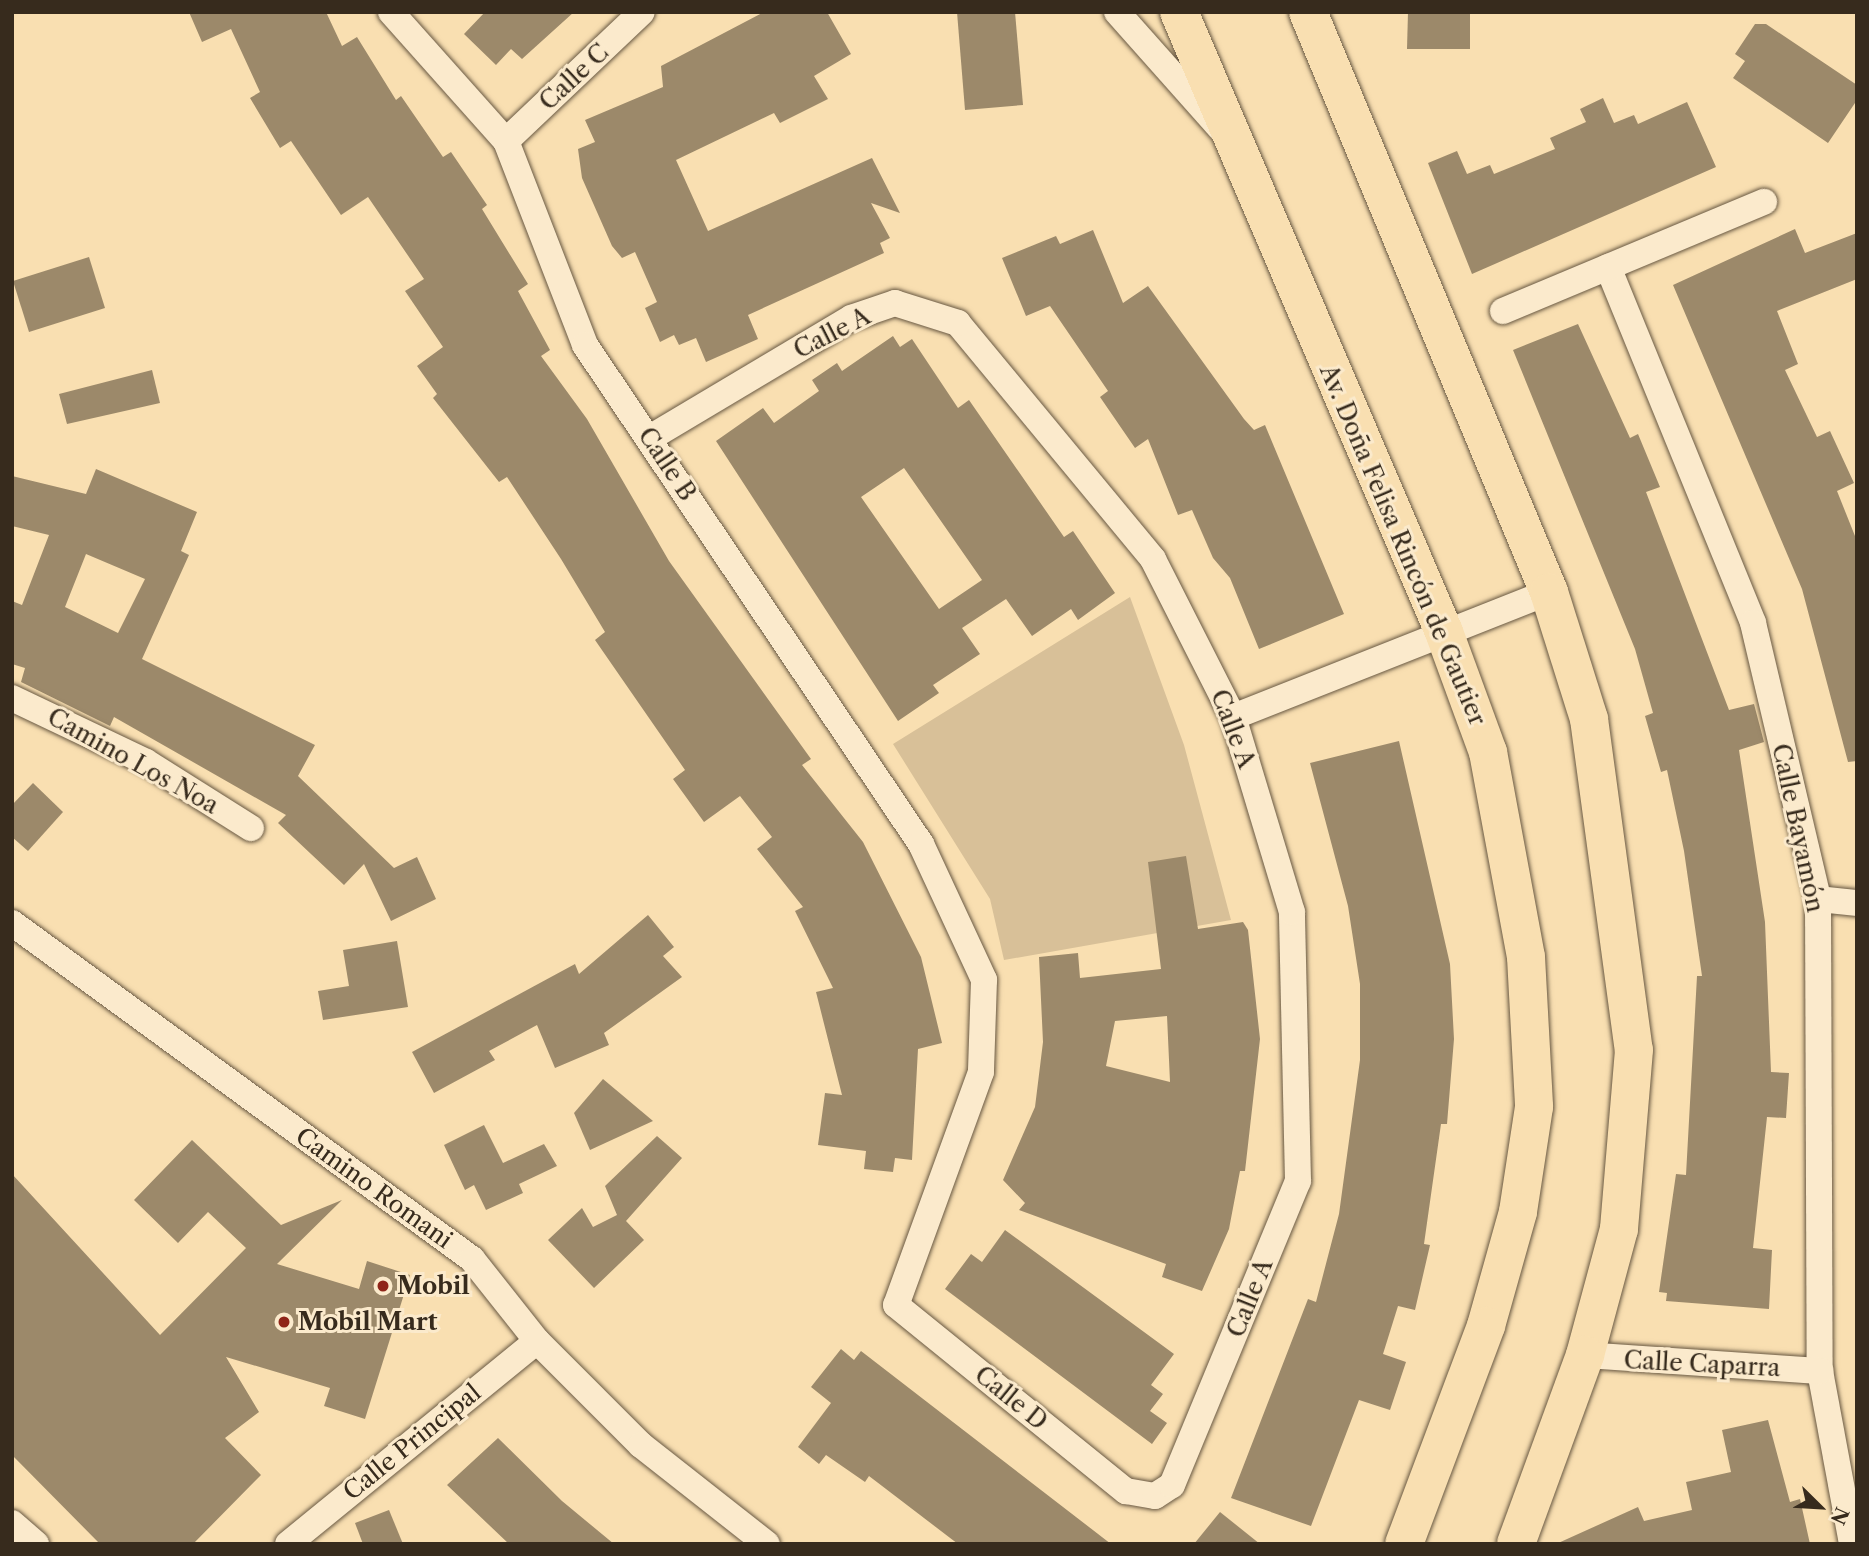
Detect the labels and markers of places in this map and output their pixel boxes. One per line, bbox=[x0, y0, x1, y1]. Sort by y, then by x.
place label: Mobil bbox=[397, 1272, 470, 1300]
marker: Mobil bbox=[375, 1278, 391, 1294]
place label: Mobil Mart bbox=[298, 1308, 437, 1336]
marker: Mobil Mart bbox=[276, 1314, 292, 1330]

